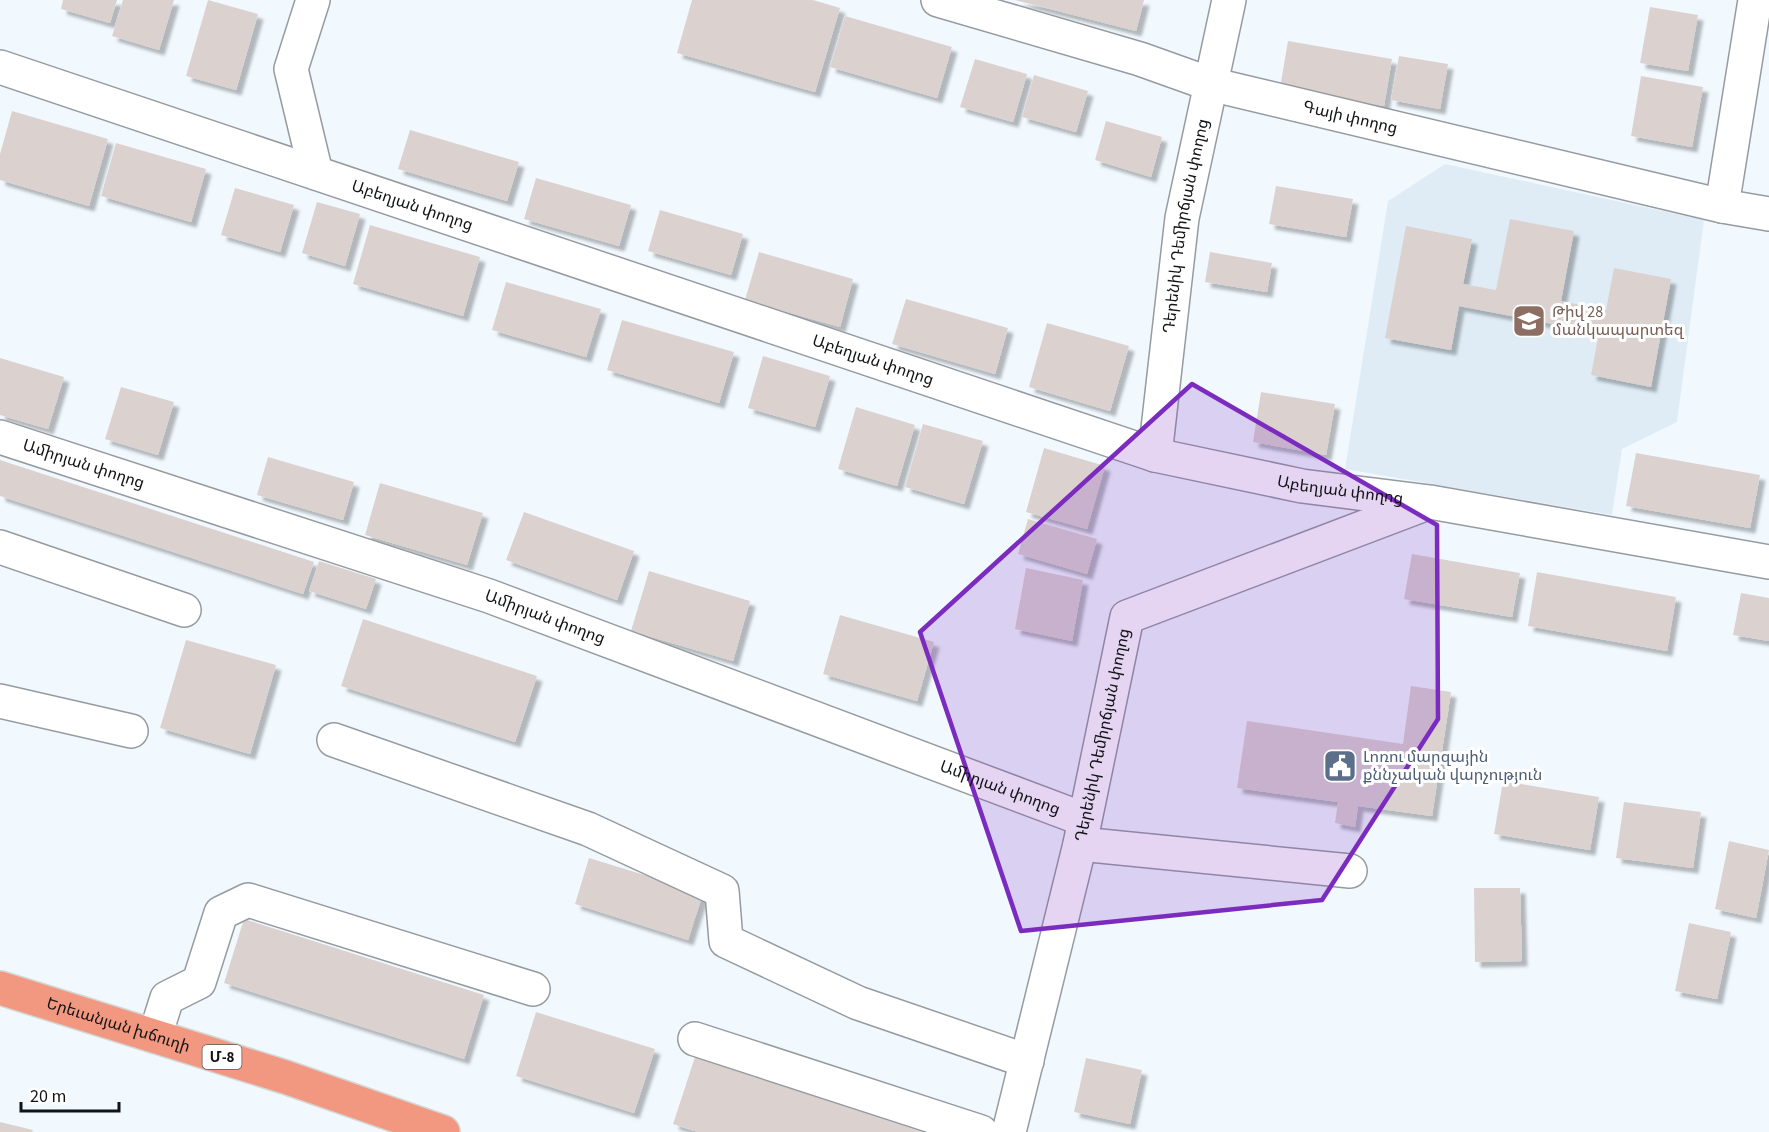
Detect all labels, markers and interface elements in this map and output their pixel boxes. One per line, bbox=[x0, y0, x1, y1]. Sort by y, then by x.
street label: Գայի փողոց bbox=[1301, 96, 1400, 139]
street label: Դերենիկ Դեմիրճյան փողոց bbox=[1158, 117, 1214, 335]
street label: Աբեղյան փողոց bbox=[349, 175, 476, 236]
place label: Թիվ 28 մանկապարտեզ bbox=[1552, 301, 1685, 341]
school or university icon: Թիվ 28 մանկապարտեզ bbox=[1511, 303, 1547, 339]
street label: Աբեղյան փողոց bbox=[809, 330, 937, 391]
street label: Ամիրյան փողոց bbox=[20, 434, 147, 494]
street label: Աբեղյան փողոց bbox=[1275, 470, 1404, 510]
street label: Ամիրյան փողոց bbox=[482, 584, 608, 650]
street label: Դերենիկ Դեմիրճյան փողոց bbox=[1070, 626, 1135, 844]
place label: Լոռու մարզային քննչական վարչություն bbox=[1363, 746, 1542, 786]
public building icon: Լոռու մարզային քննչական վարչություն bbox=[1322, 748, 1358, 784]
street label: Ամիրյան փողոց bbox=[937, 755, 1063, 820]
street label: Երեւանյան խճուղի bbox=[44, 992, 193, 1058]
road number: Մ-8 bbox=[202, 1045, 242, 1069]
scale bar bbox=[21, 1075, 118, 1113]
text: 20 m bbox=[30, 1084, 66, 1109]

